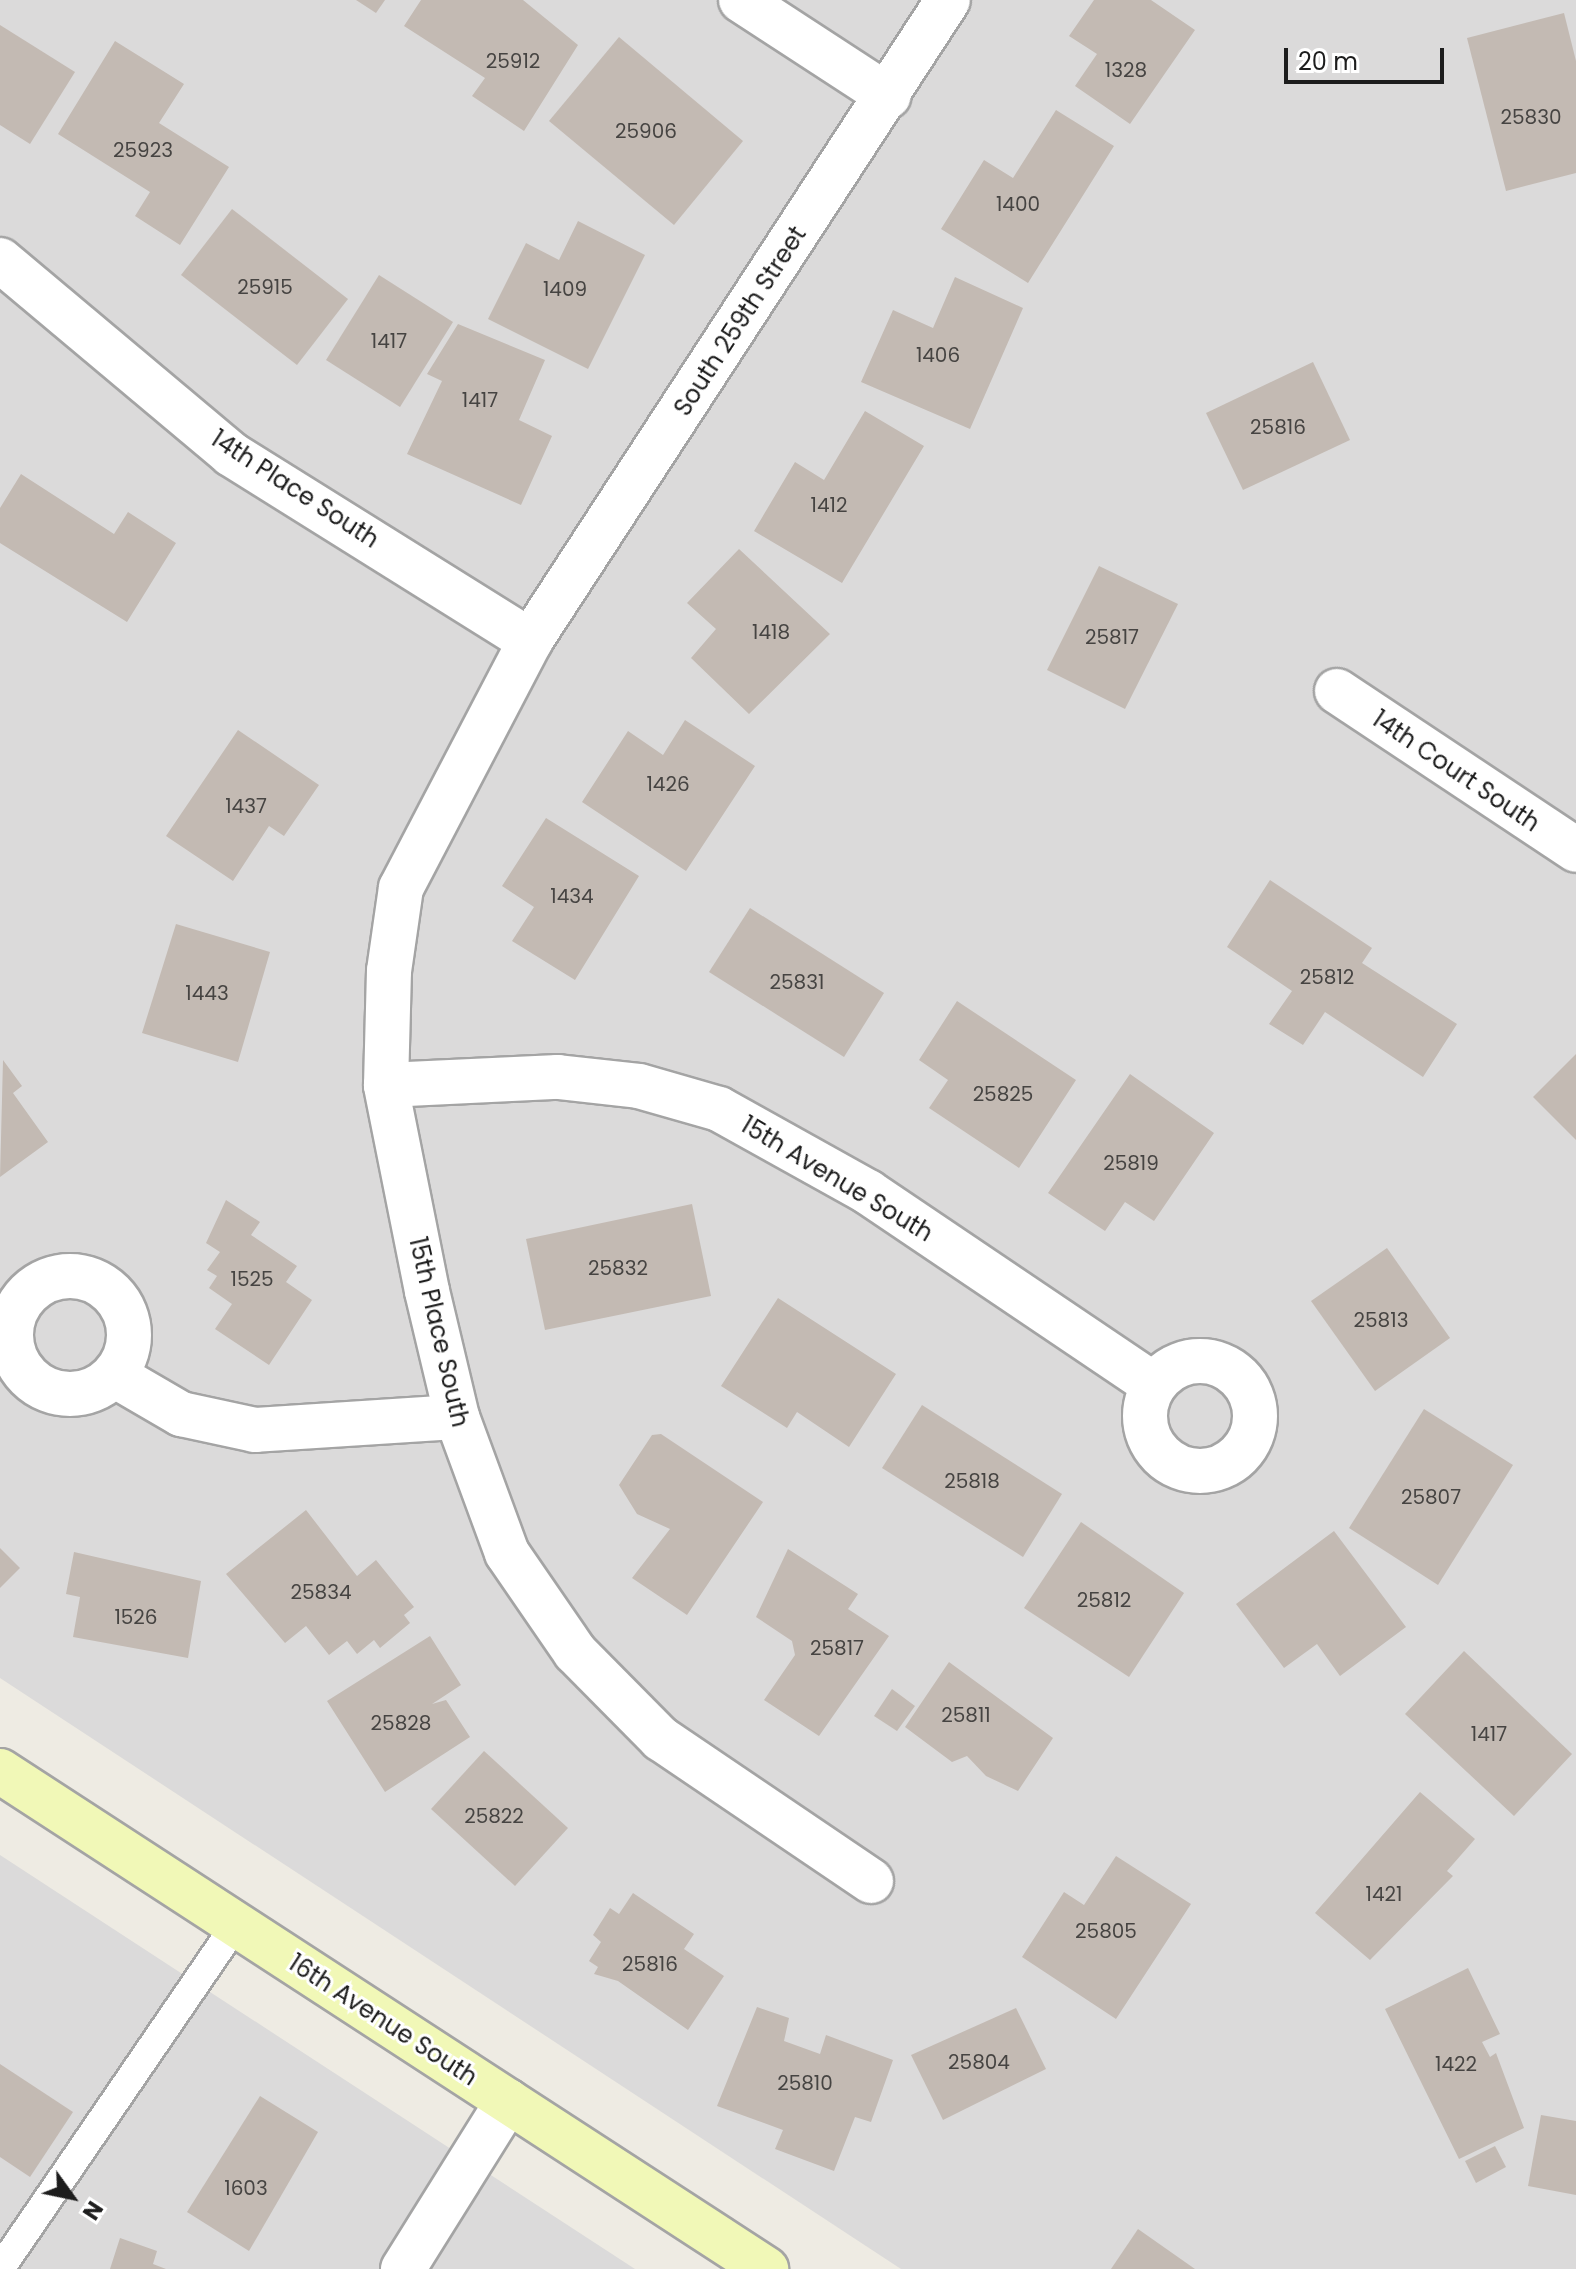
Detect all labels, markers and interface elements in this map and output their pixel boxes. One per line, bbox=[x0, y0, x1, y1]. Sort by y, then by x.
scale bar bbox=[1288, 32, 1448, 82]
text: 20 m bbox=[1298, 45, 1358, 78]
house number: 25912 bbox=[486, 49, 540, 73]
house number: 1328 bbox=[1105, 58, 1147, 82]
house number: 25830 bbox=[1500, 105, 1562, 129]
house number: 25906 bbox=[615, 119, 677, 143]
house number: 25923 bbox=[113, 138, 173, 162]
house number: 1400 bbox=[996, 192, 1040, 216]
street label: South 259th Street bbox=[668, 221, 812, 421]
house number: 25915 bbox=[237, 275, 293, 299]
house number: 1409 bbox=[543, 277, 587, 301]
house number: 1417 bbox=[371, 329, 407, 353]
house number: 1406 bbox=[916, 343, 960, 367]
house number: 1417 bbox=[462, 388, 498, 412]
house number: 25816 bbox=[1250, 415, 1306, 439]
street label: 14th Place South bbox=[206, 424, 384, 554]
house number: 1412 bbox=[811, 493, 847, 517]
house number: 1418 bbox=[752, 620, 790, 644]
house number: 25817 bbox=[1085, 625, 1139, 649]
street label: 14th Court South bbox=[1367, 704, 1545, 838]
house number: 1426 bbox=[646, 772, 690, 796]
house number: 1437 bbox=[225, 794, 267, 818]
house number: 1434 bbox=[550, 884, 594, 908]
house number: 25812 bbox=[1300, 965, 1354, 989]
house number: 25831 bbox=[770, 970, 824, 994]
house number: 1443 bbox=[185, 981, 229, 1005]
house number: 25825 bbox=[973, 1082, 1033, 1106]
street label: 15th Avenue South bbox=[736, 1110, 938, 1248]
house number: 25819 bbox=[1103, 1151, 1159, 1175]
street label: 15th Place South bbox=[403, 1234, 475, 1430]
house number: 25832 bbox=[588, 1256, 648, 1280]
house number: 1525 bbox=[230, 1267, 274, 1291]
house number: 25813 bbox=[1354, 1308, 1408, 1332]
house number: 25818 bbox=[944, 1469, 1000, 1493]
house number: 25807 bbox=[1401, 1485, 1461, 1509]
house number: 25834 bbox=[290, 1580, 352, 1604]
house number: 25812 bbox=[1077, 1588, 1131, 1612]
house number: 1526 bbox=[114, 1605, 158, 1629]
house number: 25817 bbox=[810, 1636, 864, 1660]
house number: 25811 bbox=[941, 1703, 991, 1727]
house number: 25828 bbox=[371, 1711, 431, 1735]
house number: 1417 bbox=[1471, 1722, 1507, 1746]
house number: 25822 bbox=[464, 1804, 524, 1828]
house number: 1421 bbox=[1366, 1882, 1402, 1906]
house number: 25805 bbox=[1075, 1919, 1137, 1943]
street label: 16th Avenue South bbox=[283, 1948, 483, 2092]
house number: 25816 bbox=[622, 1952, 678, 1976]
house number: 25804 bbox=[948, 2050, 1010, 2074]
house number: 1422 bbox=[1435, 2052, 1477, 2076]
house number: 25810 bbox=[777, 2071, 833, 2095]
north arrow bbox=[32, 2157, 112, 2237]
house number: 1603 bbox=[224, 2176, 268, 2200]
text: N bbox=[75, 2195, 110, 2226]

